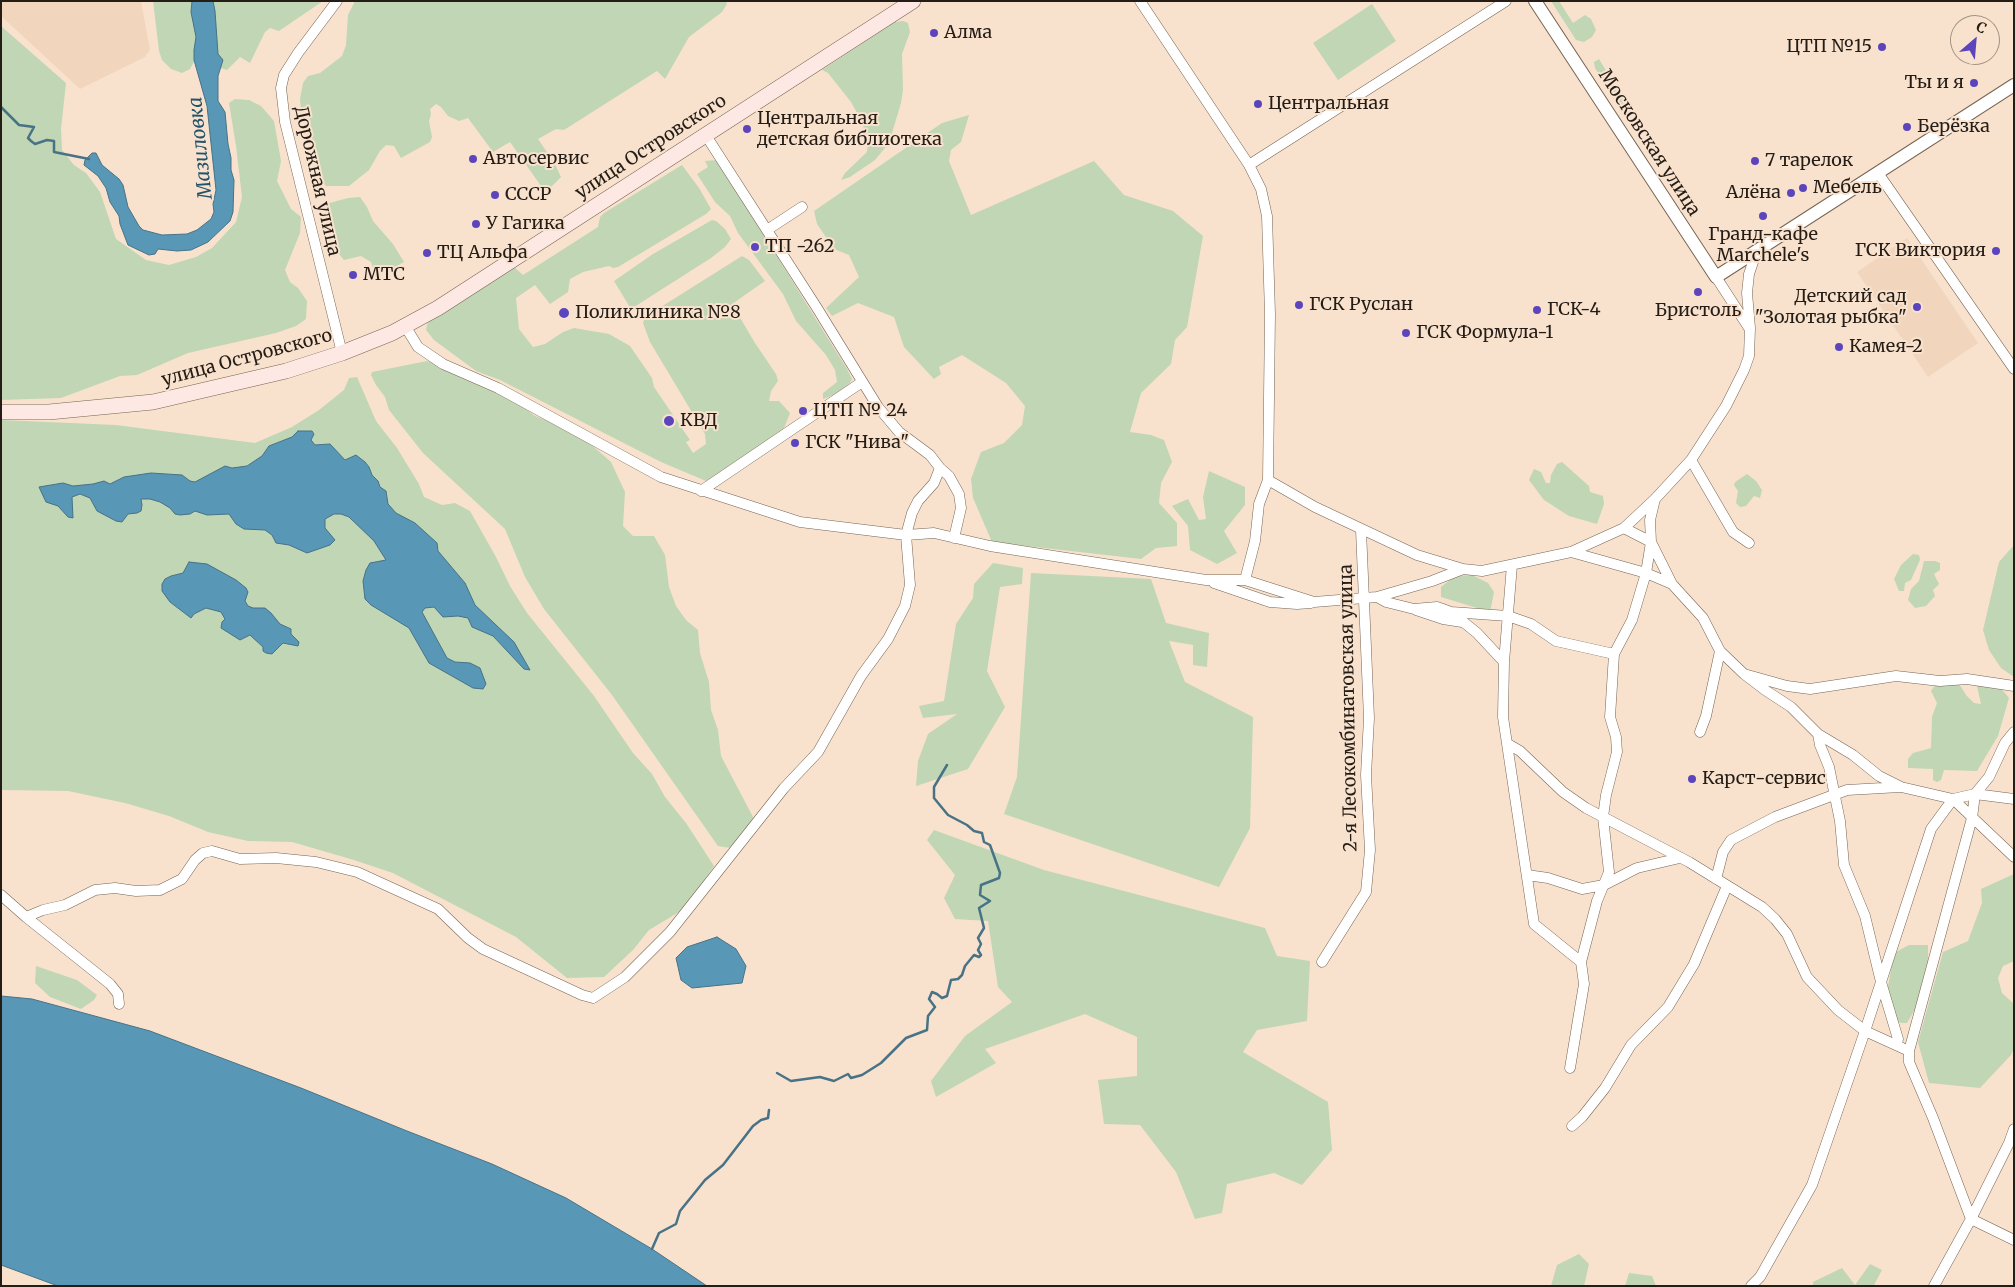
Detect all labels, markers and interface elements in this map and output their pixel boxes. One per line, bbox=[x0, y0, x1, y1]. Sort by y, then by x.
north arrow bbox=[1950, 15, 2000, 65]
text: С bbox=[1973, 17, 1990, 38]
place label: Алма bbox=[944, 22, 992, 44]
marker: Алма bbox=[928, 27, 940, 39]
place label: ЦТП №15 bbox=[1786, 36, 1872, 58]
marker: ЦТП №15 bbox=[1876, 41, 1888, 53]
street label: Московская улица bbox=[1594, 66, 1704, 220]
place label: Ты и я bbox=[1905, 72, 1964, 94]
marker: Ты и я bbox=[1968, 77, 1980, 89]
street label: улица Островского bbox=[571, 90, 731, 204]
place label: Центральная bbox=[1268, 93, 1389, 115]
water label: Мазиловка bbox=[184, 96, 218, 200]
marker: Центральная bbox=[1252, 98, 1264, 110]
street label: Дорожная улица bbox=[289, 104, 345, 258]
place label: Центральная детская библиотека bbox=[757, 108, 942, 150]
place label: Берёзка bbox=[1917, 116, 1990, 138]
marker: Берёзка bbox=[1901, 121, 1913, 133]
marker: Центральная детская библиотека bbox=[741, 123, 753, 135]
place label: Автосервис bbox=[483, 148, 589, 170]
place label: 7 тарелок bbox=[1765, 150, 1853, 172]
marker: Автосервис bbox=[467, 153, 479, 165]
marker: 7 тарелок bbox=[1749, 155, 1761, 167]
place label: Мебель bbox=[1813, 177, 1882, 199]
place label: Алёна bbox=[1726, 182, 1781, 204]
marker: Мебель bbox=[1797, 182, 1809, 194]
place label: СССР bbox=[505, 184, 551, 206]
marker: Алёна bbox=[1785, 187, 1797, 199]
marker: СССР bbox=[489, 189, 501, 201]
marker: Гранд-кафе Marchele's bbox=[1757, 210, 1769, 222]
place label: У Гагика bbox=[486, 213, 565, 235]
marker: У Гагика bbox=[470, 218, 482, 230]
place label: Гранд-кафе Marchele's bbox=[1708, 224, 1818, 266]
place label: ТП -262 bbox=[765, 236, 834, 258]
place label: ГСК Виктория bbox=[1855, 240, 1986, 262]
marker: ТП -262 bbox=[749, 241, 761, 253]
place label: ТЦ Альфа bbox=[437, 242, 528, 264]
marker: ГСК Виктория bbox=[1990, 245, 2002, 257]
marker: ТЦ Альфа bbox=[421, 247, 433, 259]
place label: МТС bbox=[363, 264, 405, 286]
marker: МТС bbox=[347, 269, 359, 281]
marker: Бристоль bbox=[1692, 286, 1704, 298]
place label: Детский сад "Золотая рыбка" bbox=[1755, 286, 1907, 328]
place label: ГСК Руслан bbox=[1309, 294, 1413, 316]
marker: ГСК Руслан bbox=[1293, 299, 1305, 311]
place label: ГСК-4 bbox=[1547, 299, 1601, 321]
place label: Бристоль bbox=[1655, 300, 1741, 322]
marker: Детский сад "Золотая рыбка" bbox=[1911, 301, 1923, 313]
place label: Поликлиника №8 bbox=[575, 302, 741, 324]
marker: ГСК-4 bbox=[1531, 304, 1543, 316]
marker: Поликлиника №8 bbox=[557, 306, 571, 320]
place label: ГСК Формула-1 bbox=[1416, 322, 1553, 344]
street label: улица Островского bbox=[159, 325, 335, 391]
marker: ГСК Формула-1 bbox=[1400, 327, 1412, 339]
place label: Камея-2 bbox=[1849, 336, 1923, 358]
marker: Камея-2 bbox=[1833, 341, 1845, 353]
place label: ЦТП № 24 bbox=[813, 400, 907, 422]
marker: ЦТП № 24 bbox=[797, 405, 809, 417]
place label: КВД bbox=[680, 410, 718, 432]
marker: КВД bbox=[662, 414, 676, 428]
place label: ГСК "Нива" bbox=[805, 432, 909, 454]
marker: ГСК "Нива" bbox=[789, 437, 801, 449]
street label: 2-я Лесокомбинатовская улица bbox=[1336, 564, 1362, 852]
place label: Карст-сервис bbox=[1702, 768, 1826, 790]
marker: Карст-сервис bbox=[1686, 773, 1698, 785]

